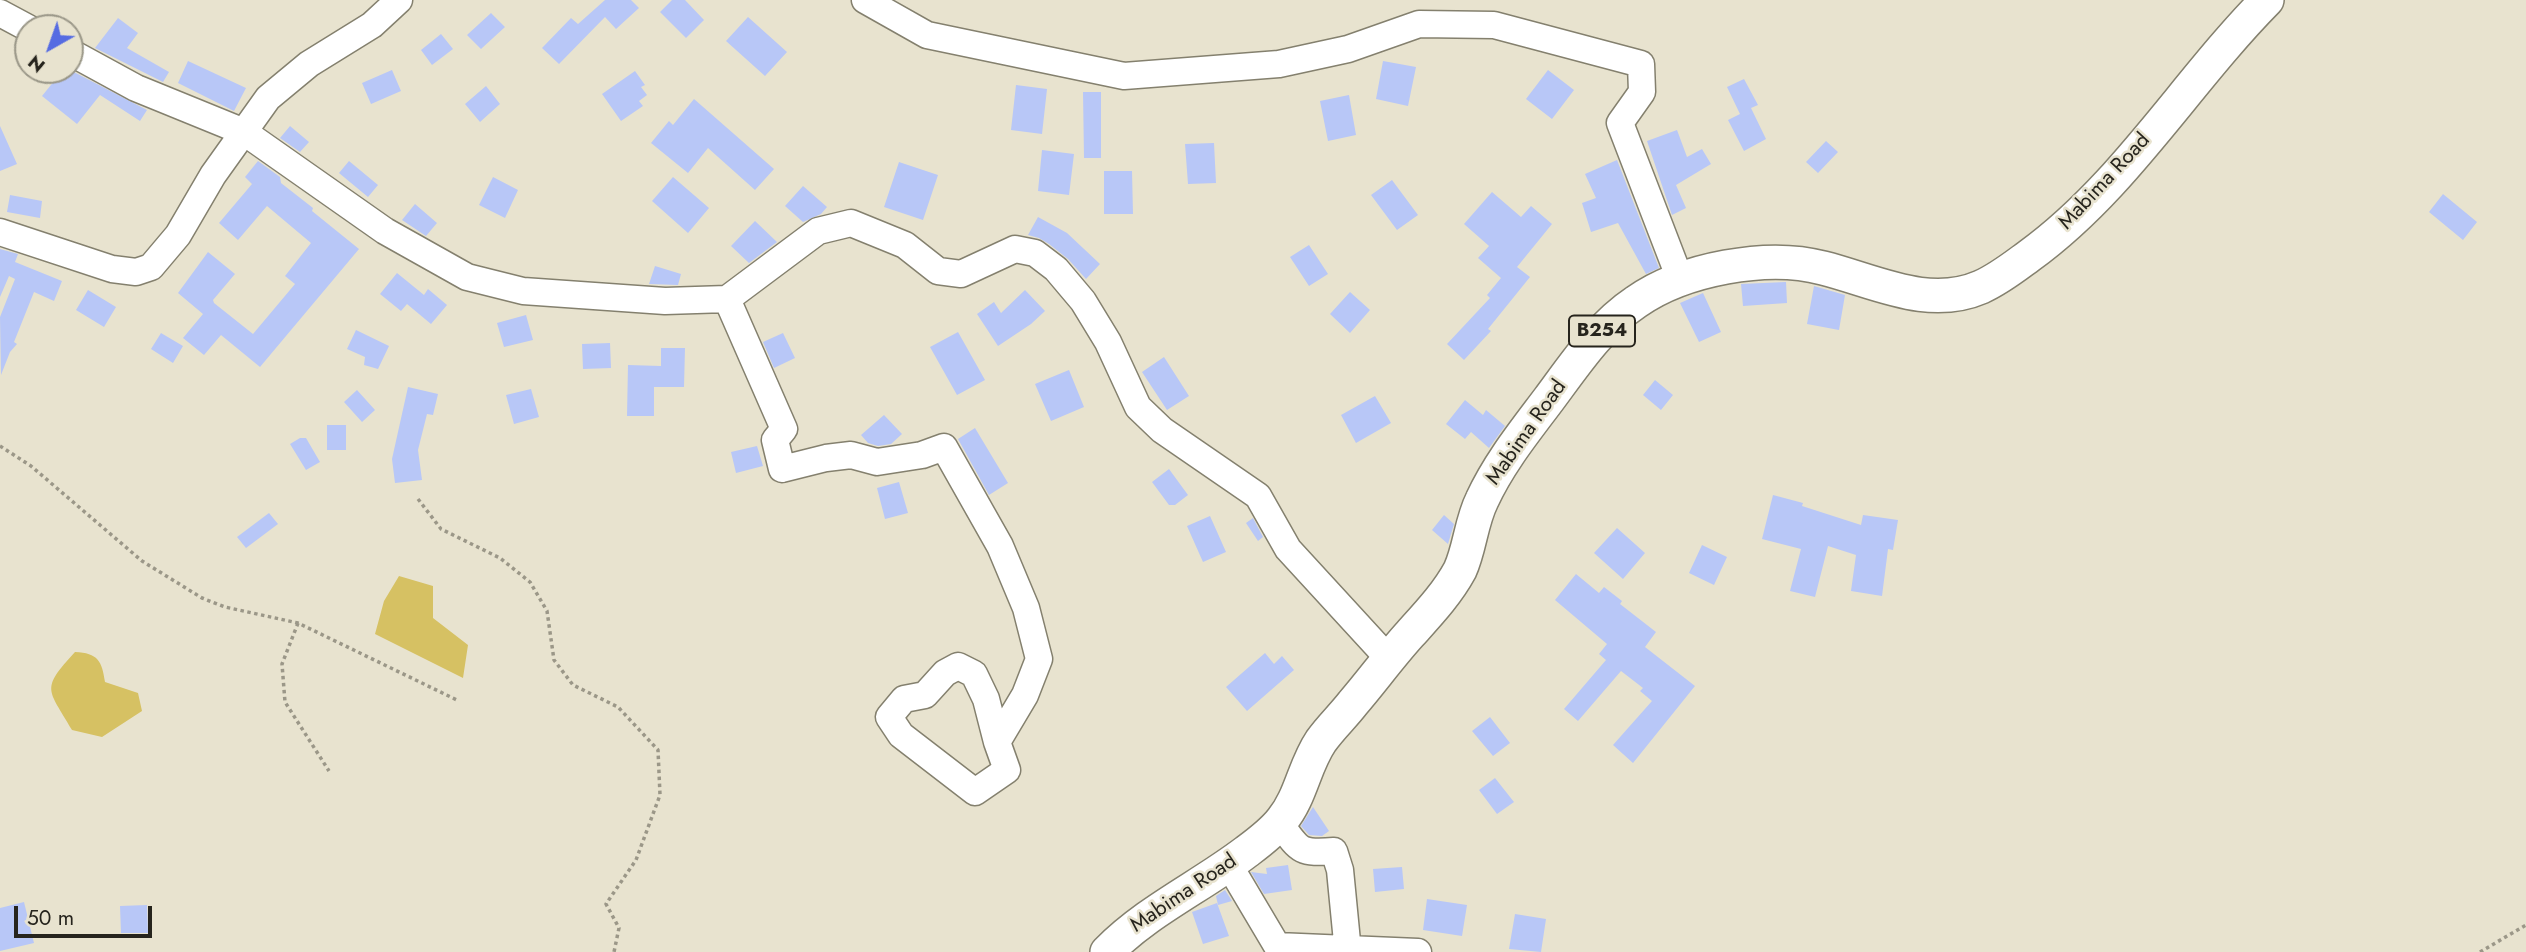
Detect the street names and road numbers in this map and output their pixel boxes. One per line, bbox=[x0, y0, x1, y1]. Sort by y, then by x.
street label: Mabima Road bbox=[2054, 129, 2156, 235]
road number: B254 bbox=[1569, 316, 1635, 346]
street label: Mabima Road bbox=[1482, 376, 1572, 490]
street label: Mabima Road bbox=[1126, 849, 1242, 939]

